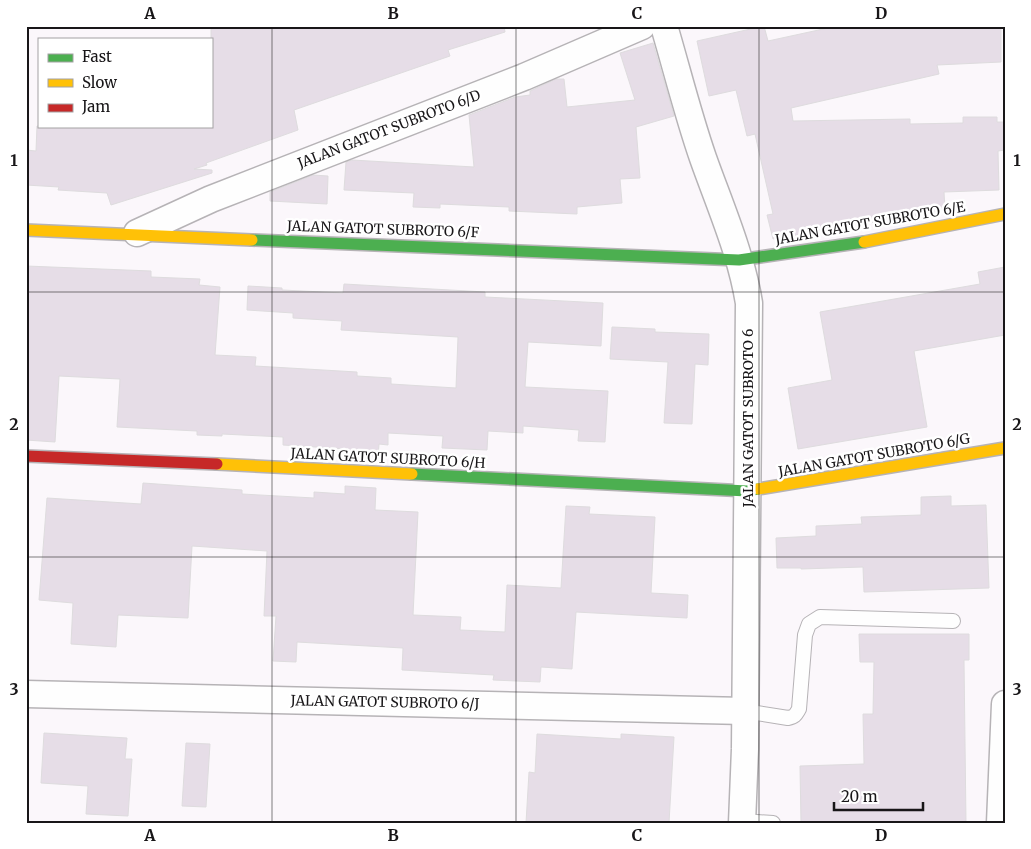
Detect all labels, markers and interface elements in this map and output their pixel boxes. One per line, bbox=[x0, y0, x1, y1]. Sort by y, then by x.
text: A bbox=[143, 3, 156, 23]
text: B bbox=[387, 3, 399, 23]
text: C bbox=[632, 3, 642, 23]
text: D bbox=[875, 3, 887, 23]
legend bbox=[38, 38, 212, 128]
text: Fast bbox=[82, 47, 112, 66]
text: Slow bbox=[82, 73, 117, 92]
street label: JALAN GATOT SUBROTO 6/D bbox=[294, 86, 483, 173]
text: Jam bbox=[81, 97, 110, 116]
text: 1 bbox=[10, 150, 18, 170]
text: 1 bbox=[1013, 150, 1021, 170]
street label: JALAN GATOT SUBROTO 6/E bbox=[773, 197, 967, 249]
street label: JALAN GATOT SUBROTO 6/F bbox=[286, 217, 480, 241]
street label: JALAN GATOT SUBROTO 6 bbox=[739, 328, 757, 509]
text: 2 bbox=[9, 414, 19, 434]
text: 2 bbox=[1012, 414, 1022, 434]
street label: JALAN GATOT SUBROTO 6/G bbox=[776, 429, 971, 481]
street label: JALAN GATOT SUBROTO 6/H bbox=[289, 444, 486, 472]
text: 3 bbox=[9, 679, 19, 699]
text: 3 bbox=[1012, 679, 1022, 699]
street label: JALAN GATOT SUBROTO 6/J bbox=[289, 691, 480, 713]
scale bar bbox=[834, 779, 922, 811]
text: 20 m bbox=[841, 787, 878, 806]
text: A bbox=[143, 825, 156, 845]
text: B bbox=[387, 825, 399, 845]
text: C bbox=[632, 825, 642, 845]
text: D bbox=[875, 825, 887, 845]

